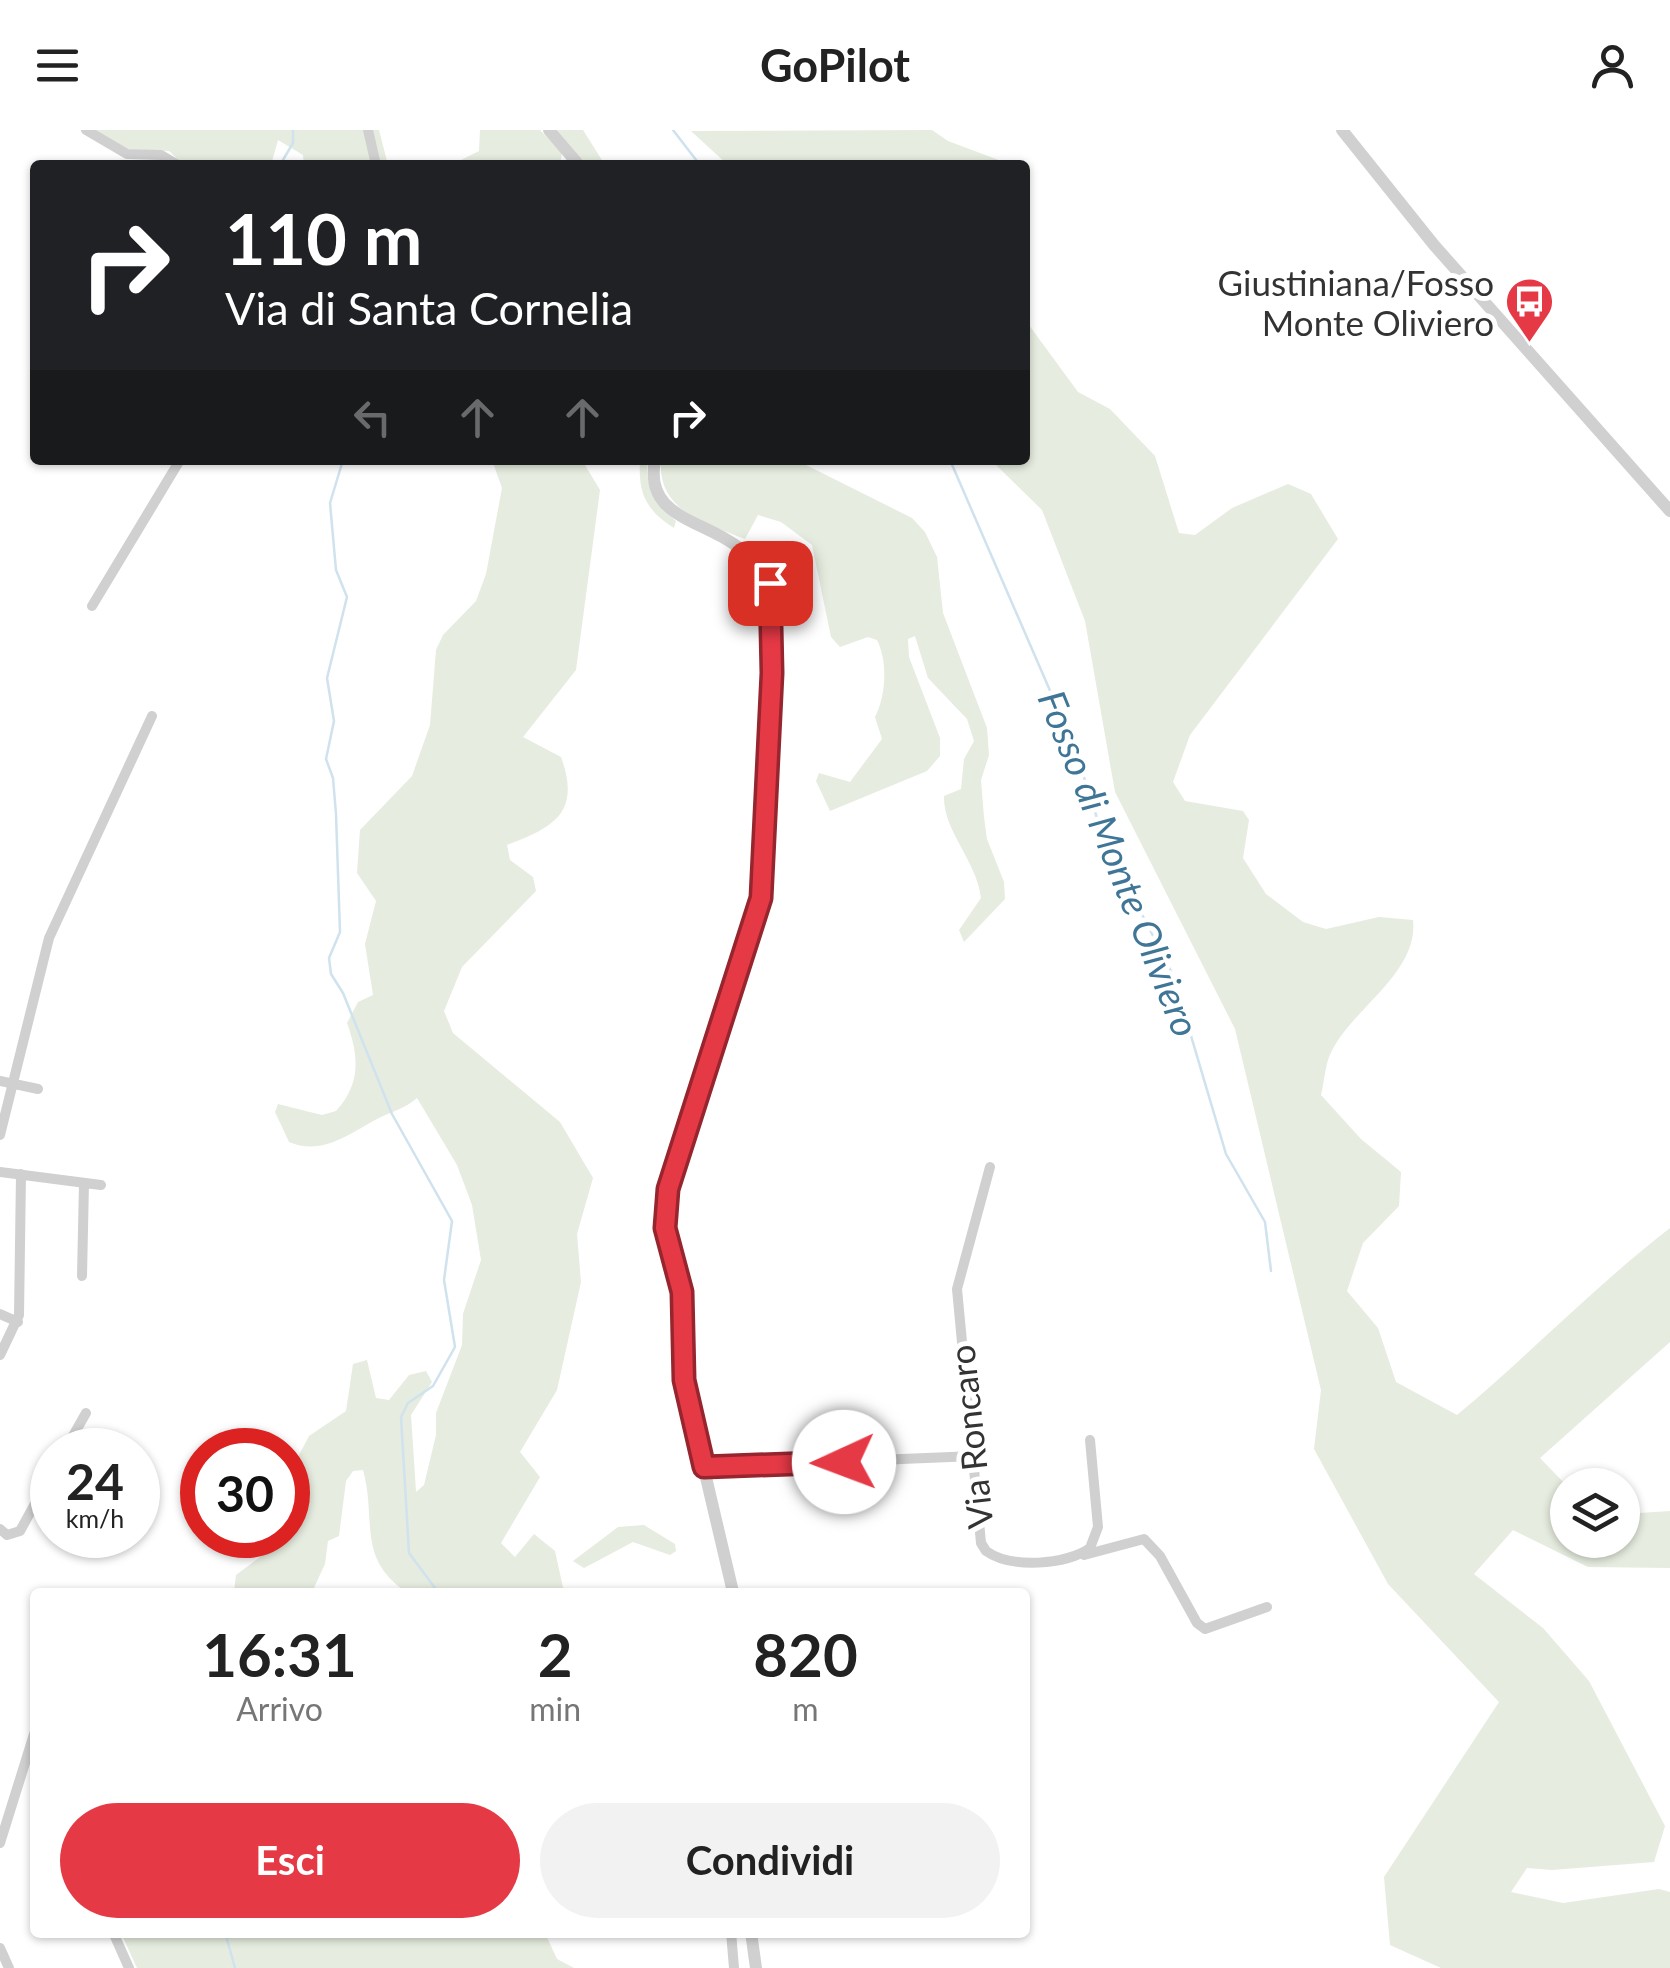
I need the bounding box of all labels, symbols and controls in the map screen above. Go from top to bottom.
icon: menu [30,38,85,93]
text: GoPilot [760,38,910,92]
icon: person [1585,38,1640,93]
text: 110 m [225,196,422,280]
icon: right [60,200,190,330]
place label: Giustiniana/Fosso Monte Oliviero [1218,261,1494,343]
bus stop icon: Giustiniana/Fosso Monte Oliviero [1503,276,1555,344]
text: Via di Santa Cornelia [225,281,633,335]
icon: left [345,390,400,445]
icon: ahead [450,390,505,445]
icon: ahead [555,390,610,445]
icon: right [660,390,715,445]
pin [728,541,813,626]
icon: arrive [743,556,798,611]
water label: Fosso di Monte Oliviero [1030,683,1210,1043]
street label: Via Roncaro [939,1343,1001,1531]
position arrow [792,1410,896,1514]
speed limit sign: 30 [180,1428,310,1558]
text: 24 [66,1451,124,1511]
map controls [1550,1468,1640,1558]
button: layers [1550,1468,1640,1558]
text: km/h [66,1503,124,1533]
text: 16:31 [202,1618,357,1690]
text: 2 [538,1618,573,1690]
text: 820 [753,1618,858,1690]
text: Arrivo [236,1689,323,1728]
text: min [529,1689,581,1728]
text: m [792,1689,819,1728]
button: Esci [60,1803,520,1918]
button: Condividi [540,1803,1000,1918]

